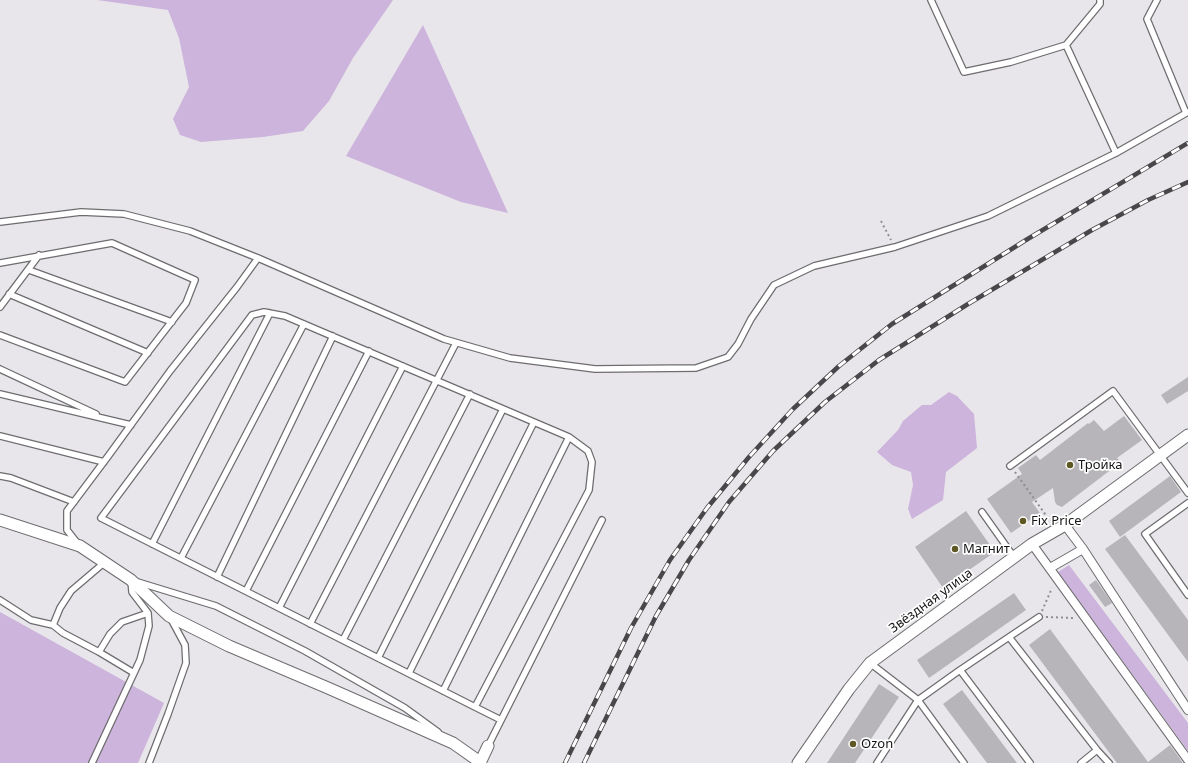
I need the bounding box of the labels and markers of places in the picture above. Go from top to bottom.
place label: Тройка [1078,457,1122,473]
marker: Тройка [1065,460,1075,470]
place label: Fix Price [1031,513,1082,529]
marker: Fix Price [1018,516,1028,526]
place label: Магнит [963,541,1010,557]
marker: Магнит [950,544,960,554]
place label: Ozon [861,736,893,752]
marker: Ozon [848,739,858,749]

